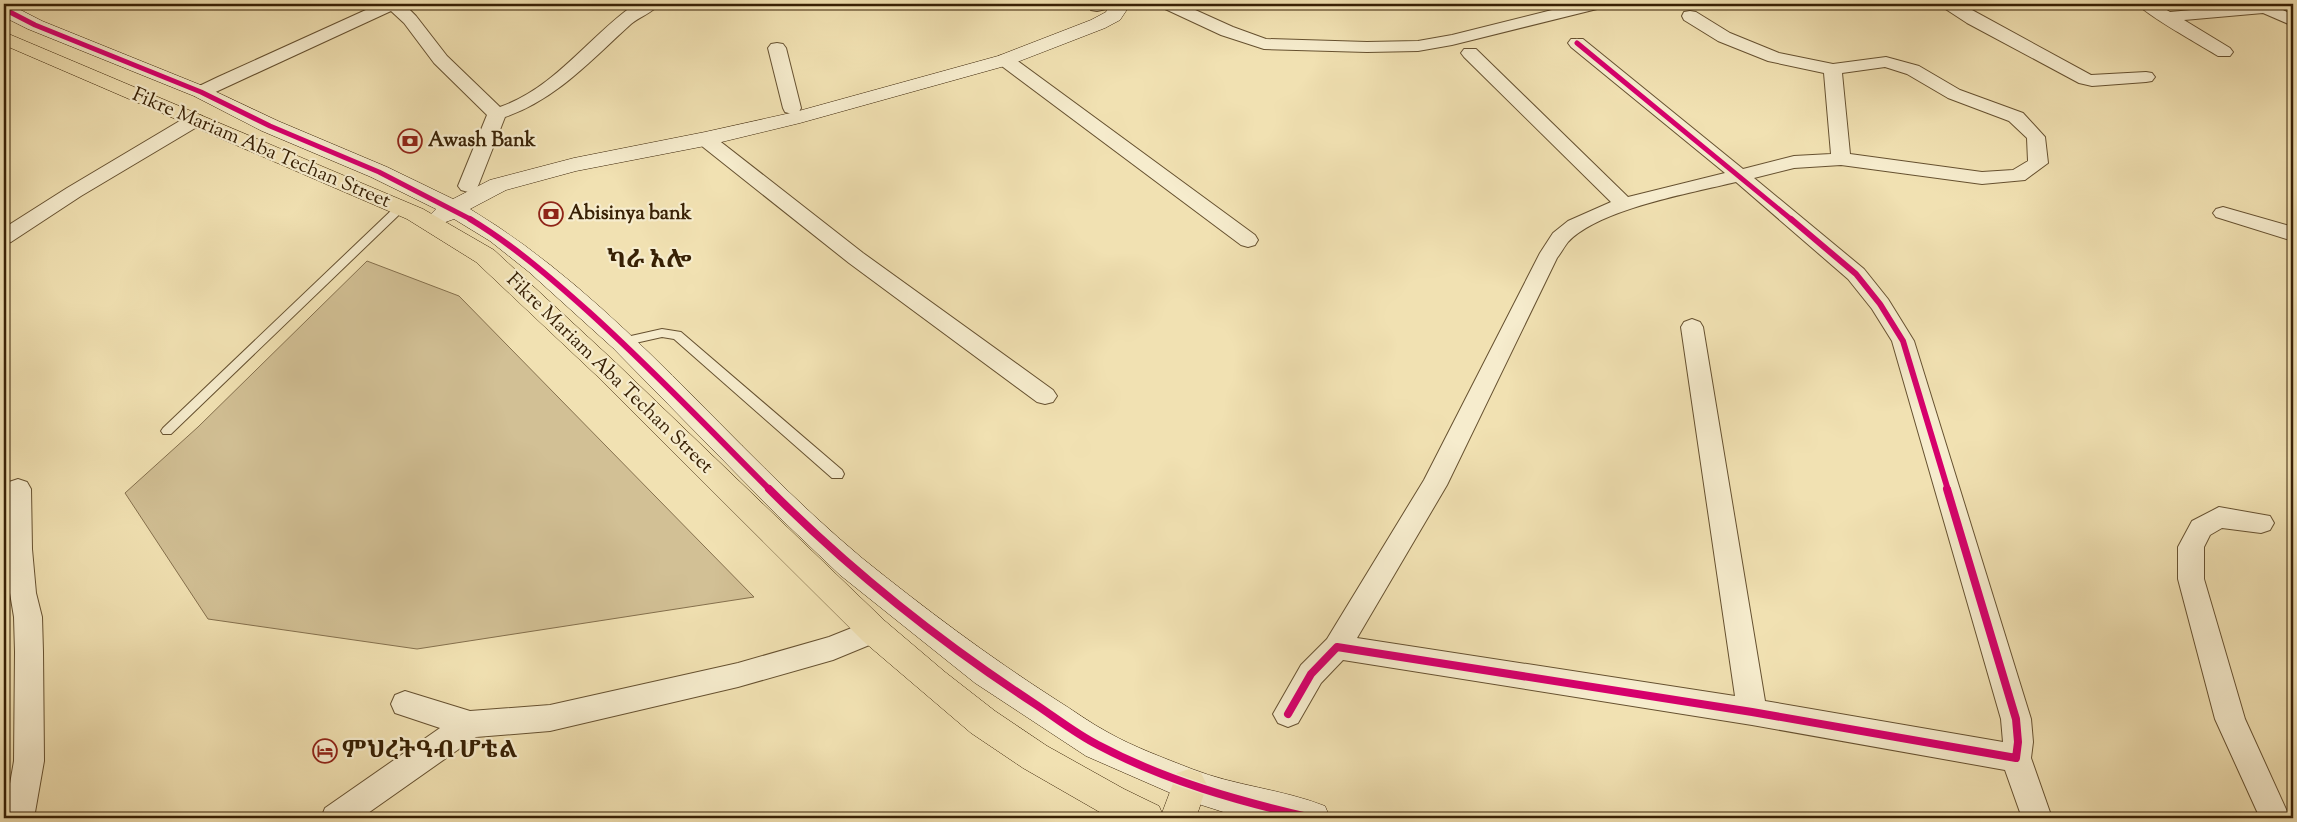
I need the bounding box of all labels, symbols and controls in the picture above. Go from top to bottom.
street label: Fikre Mariam Aba Techan Street [127,81,395,217]
place label: Awash Bank [428,127,536,156]
bank icon: Awash Bank [397,128,423,154]
place label: Abisinya bank [568,200,692,229]
bank icon: Abisinya bank [538,201,564,227]
district label: ካራ አሎ [606,243,692,279]
street label: Fikre Mariam Aba Techan Street [499,267,719,481]
place label: ምህረትዓብ ሆቴል [342,734,518,768]
hotel icon: ምህረትዓብ ሆቴል [312,738,338,764]

